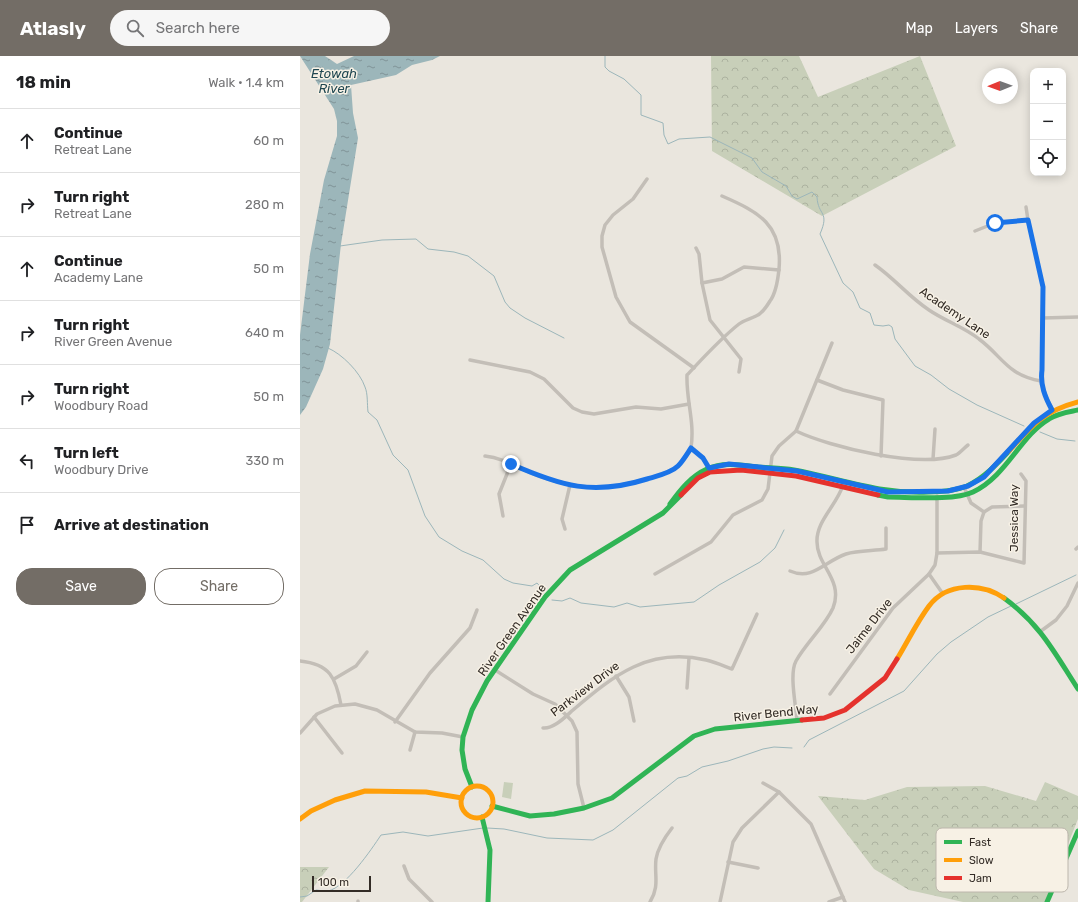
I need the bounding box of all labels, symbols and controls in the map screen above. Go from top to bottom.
search box [110,10,390,46]
text: Atlasly [20,17,86,40]
icon: search [124,17,146,39]
text: Search here [156,19,240,37]
text: Map [906,20,933,37]
text: Layers [955,20,998,37]
text: Share [1020,20,1058,37]
water label: Etowah River [311,66,357,96]
north arrow [982,68,1018,104]
map controls [1030,68,1066,176]
button: + [1030,68,1066,104]
text: 18 min [16,72,71,92]
text: Walk · 1.4 km [208,75,284,90]
button: − [1030,104,1066,140]
text: Continue [54,124,123,142]
icon: ahead [16,130,38,152]
text: 60 m [253,133,284,148]
button: locate [1030,140,1066,176]
text: Retreat Lane [54,142,132,157]
text: Turn right [54,188,129,206]
icon: right [16,194,38,216]
text: 280 m [245,197,284,212]
text: Retreat Lane [54,206,132,221]
route start [986,214,1004,232]
text: Continue [54,252,123,270]
icon: ahead [16,258,38,280]
text: 50 m [253,261,284,276]
text: Academy Lane [54,270,143,285]
street label: Academy Lane [917,284,993,342]
text: Turn right [54,316,129,334]
icon: right [16,322,38,344]
text: 640 m [245,325,284,340]
text: River Green Avenue [54,334,172,349]
text: Turn right [54,380,129,398]
icon: right [16,386,38,408]
text: 50 m [253,389,284,404]
text: Woodbury Road [54,398,148,413]
text: Turn left [54,444,119,462]
icon: left [16,450,38,472]
text: 330 m [245,453,284,468]
route end [502,455,520,473]
text: Woodbury Drive [54,462,149,477]
street label: Jessica Way [1007,484,1021,552]
icon: arrive [16,514,38,536]
text: Arrive at destination [54,516,209,534]
button: Save [16,568,146,605]
button: Share [154,568,284,605]
street label: River Green Avenue [475,581,549,679]
street label: Jaime Drive [843,595,895,656]
street label: Parkview Drive [548,658,622,719]
street label: River Bend Way [733,702,820,724]
legend [936,828,1068,892]
text: Fast [969,836,992,849]
text: Slow [969,854,994,867]
text: Jam [969,872,992,885]
scale bar [312,874,371,893]
text: 100 m [318,876,349,889]

